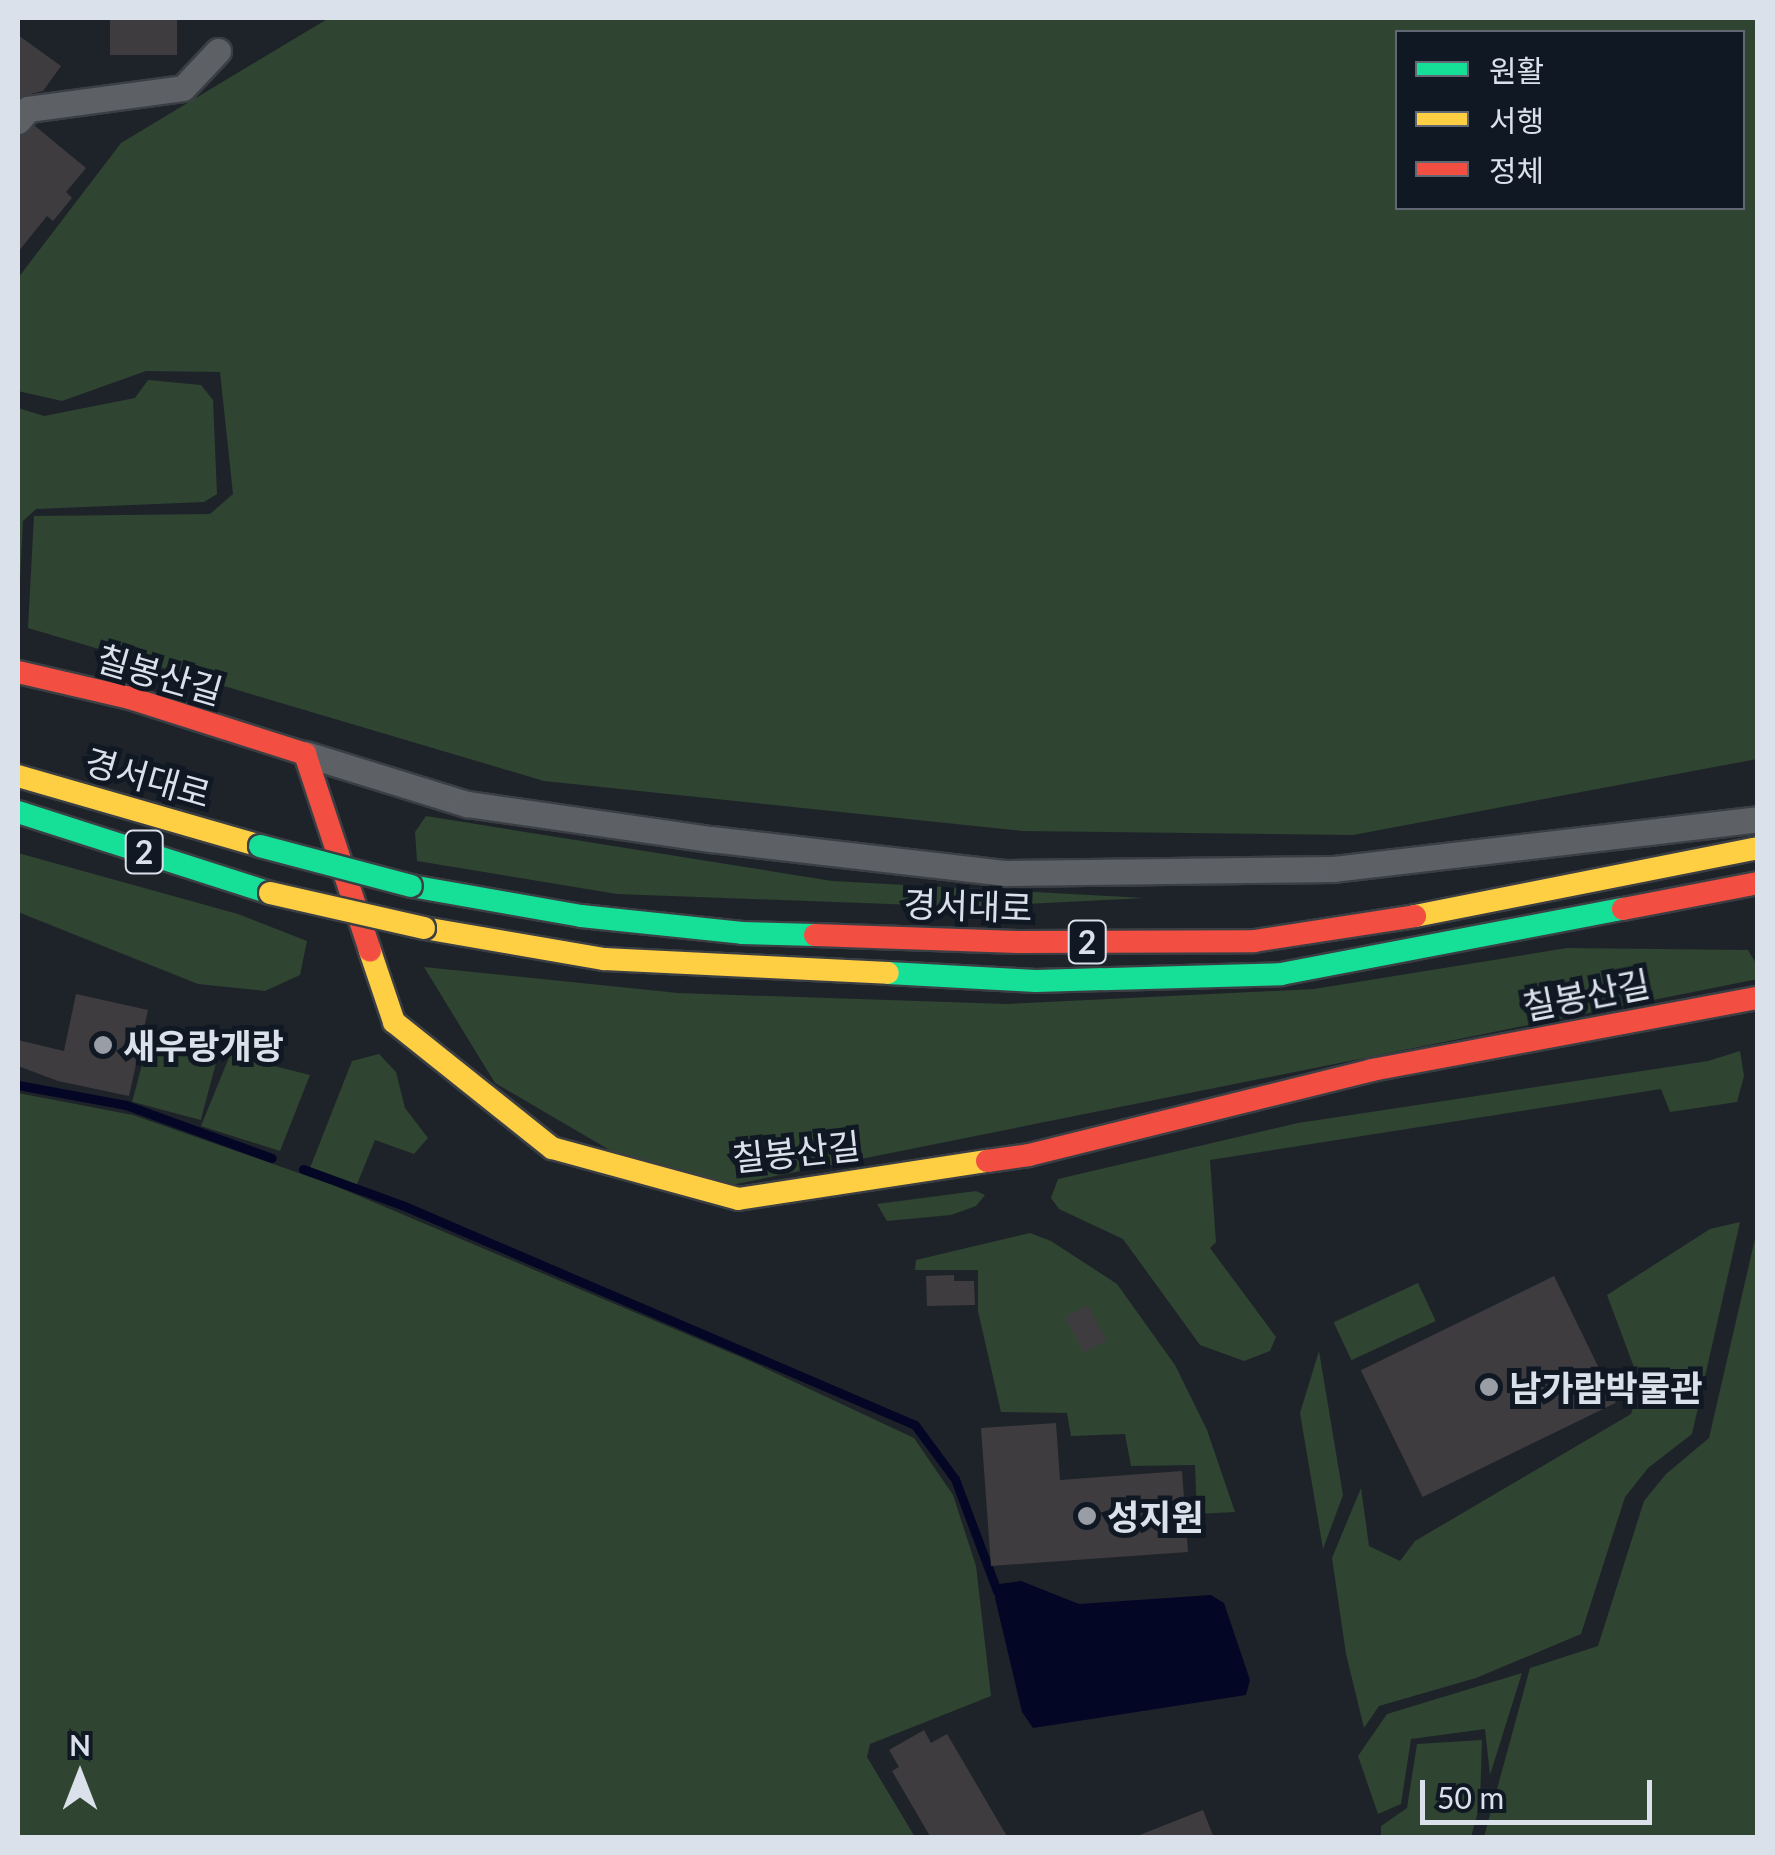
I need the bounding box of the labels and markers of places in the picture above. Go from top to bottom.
place label: 새우랑개랑 [123,1024,284,1066]
marker: 새우랑개랑 [92,1034,114,1056]
place label: 남가람박물관 [1509,1366,1702,1408]
marker: 남가람박물관 [1478,1376,1500,1398]
place label: 성지원 [1107,1495,1204,1537]
marker: 성지원 [1076,1505,1098,1527]

